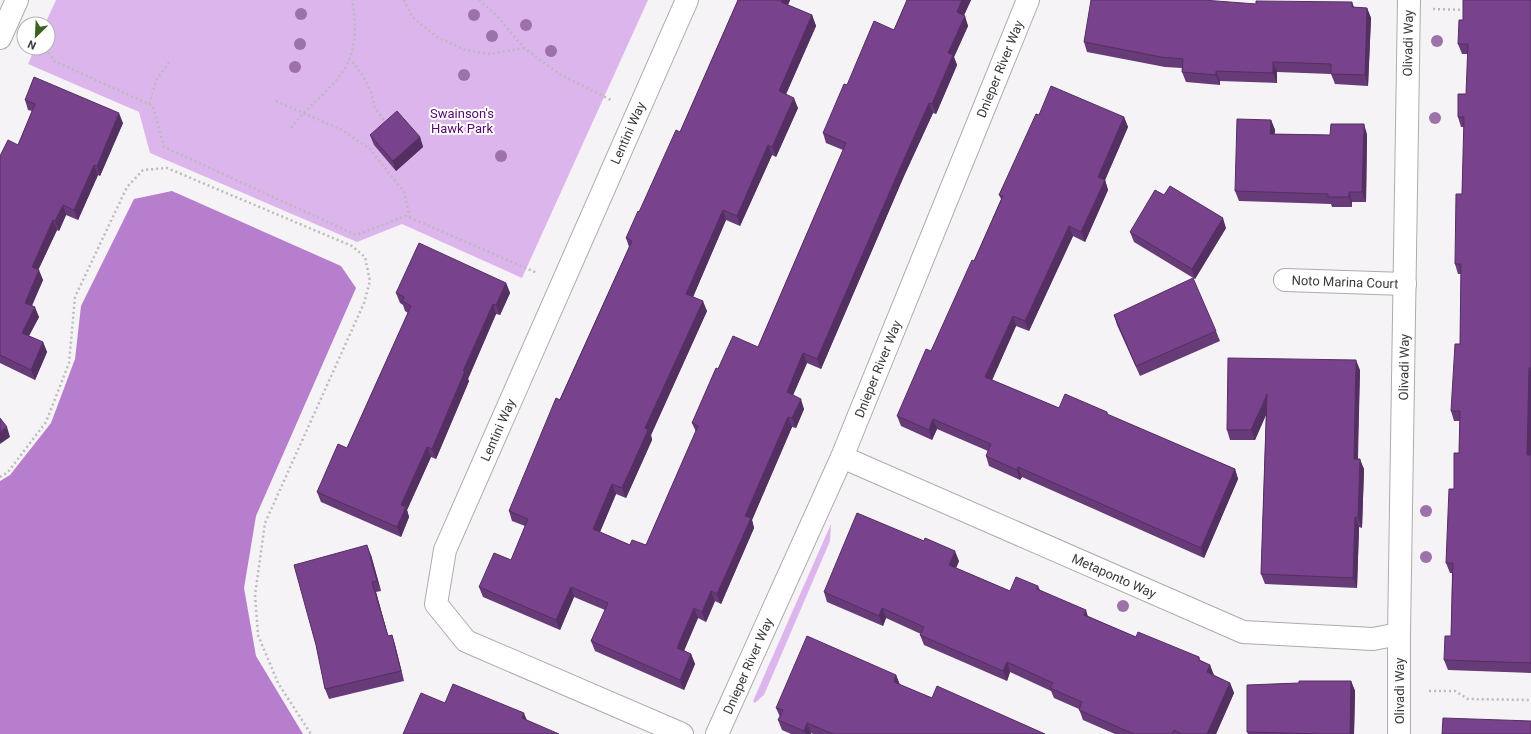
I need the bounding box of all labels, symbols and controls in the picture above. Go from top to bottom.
street label: Olivadi Way [1400,10,1416,76]
north arrow [16,16,56,56]
street label: Dnieper River Way [974,18,1026,120]
text: N [26,37,38,52]
street label: Lentini Way [608,100,648,166]
park label: Swainson's Hawk Park [430,106,494,136]
street label: Noto Marina Court [1291,273,1399,291]
street label: Dnieper River Way [852,318,904,420]
street label: Olivadi Way [1396,334,1412,400]
street label: Lentini Way [478,397,518,463]
street label: Metaponto Way [1070,551,1158,601]
street label: Dnieper River Way [720,615,776,717]
street label: Olivadi Way [1392,658,1407,724]

